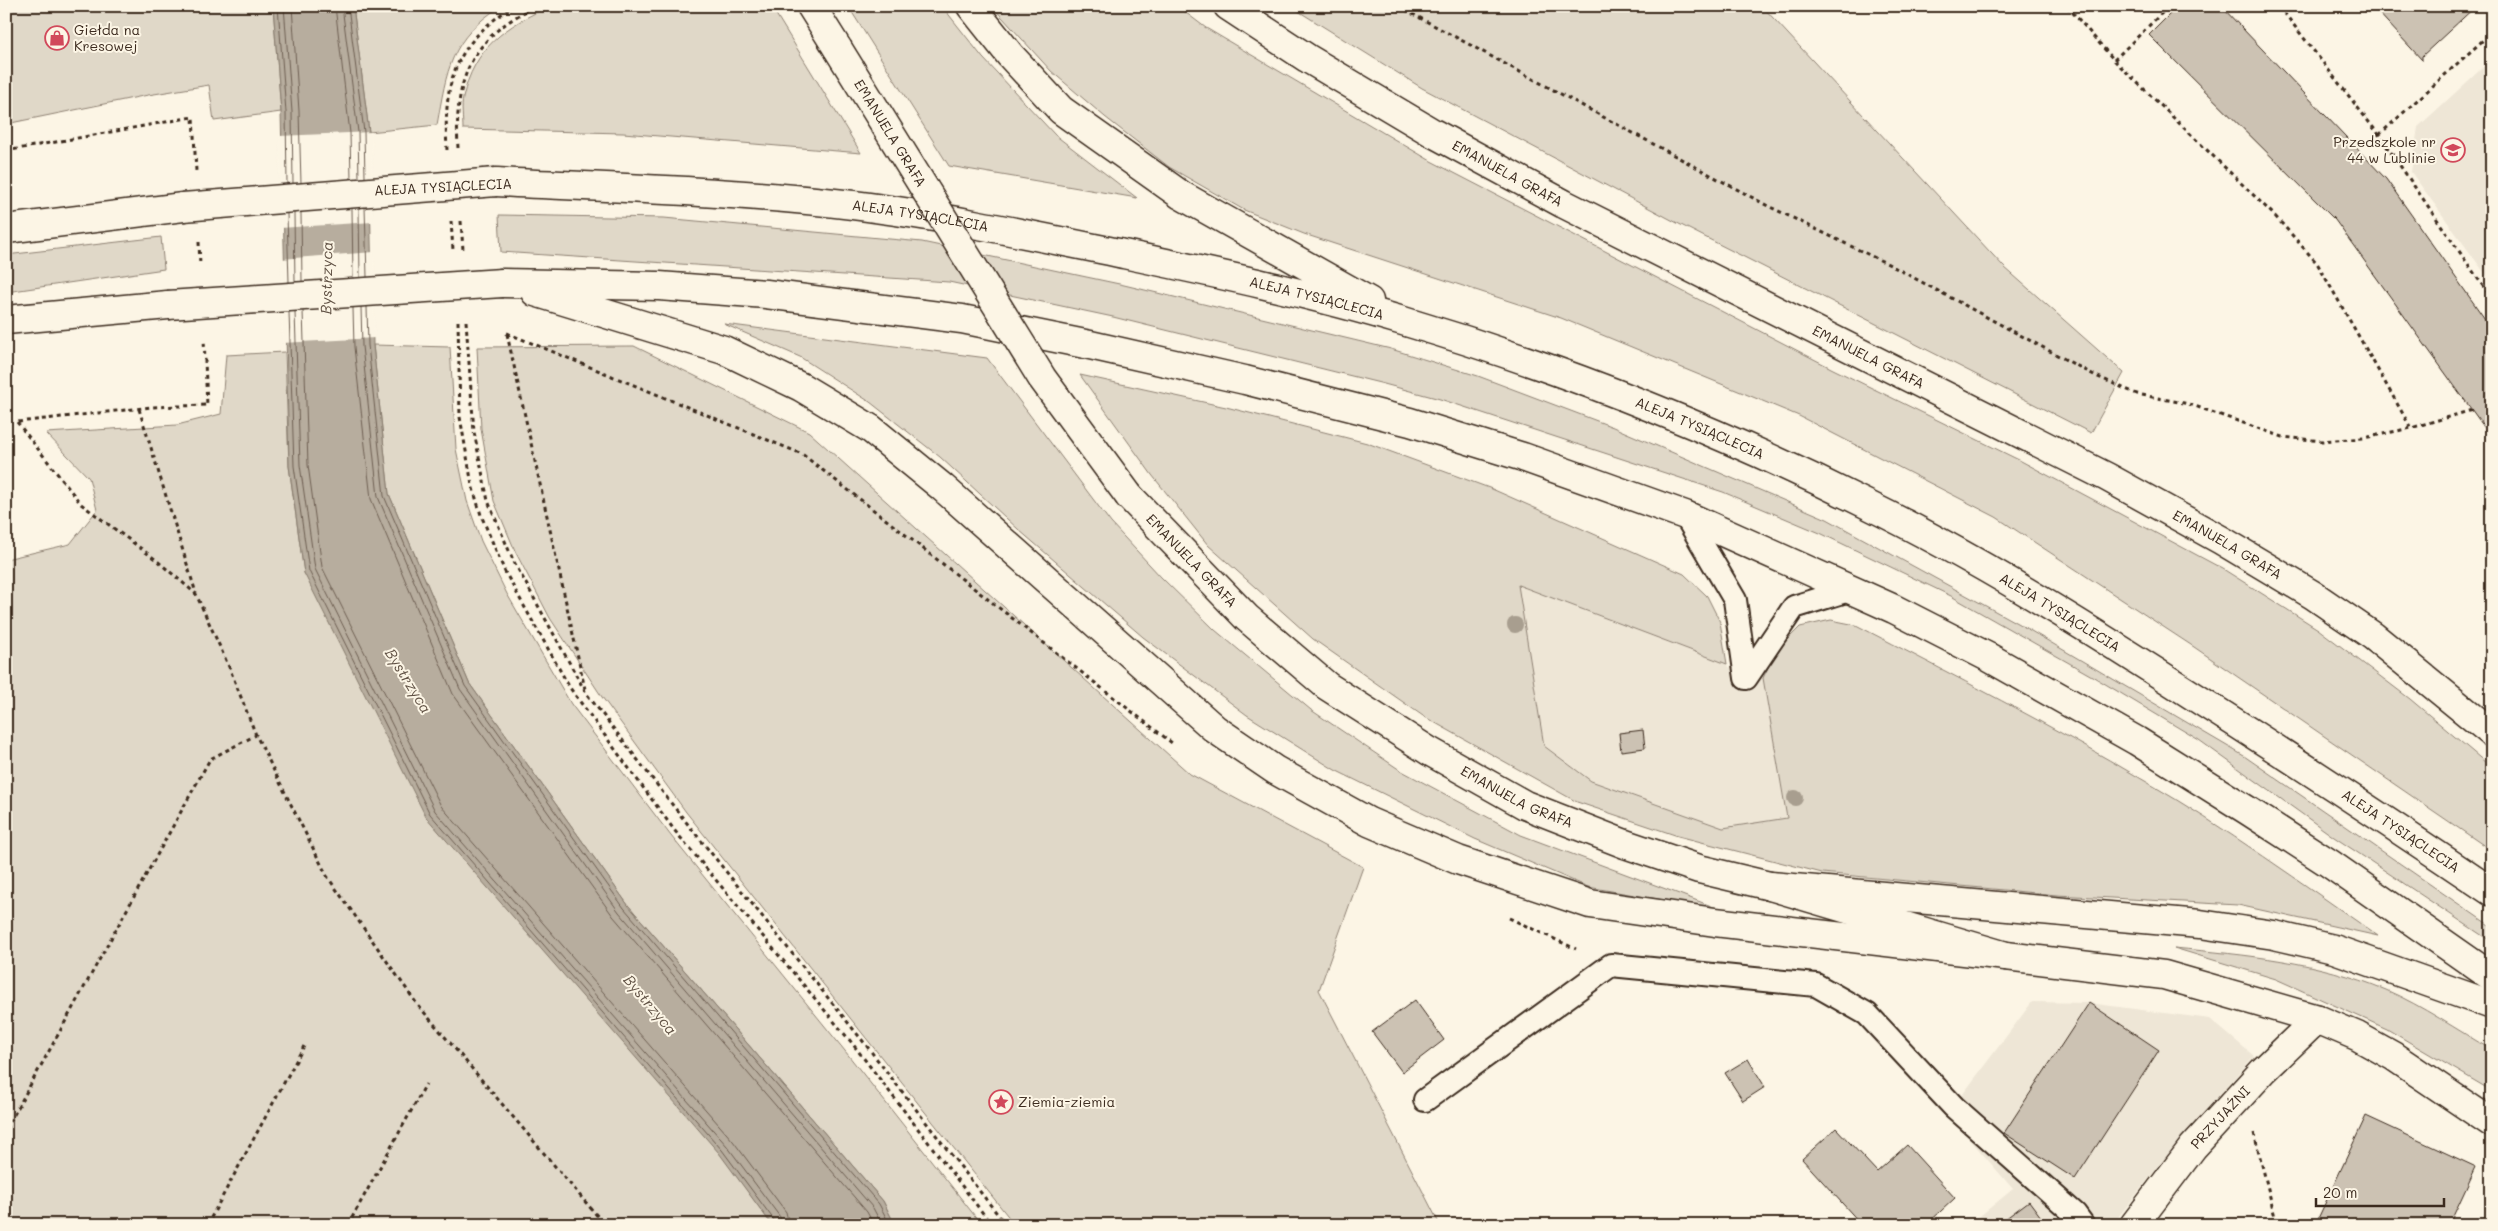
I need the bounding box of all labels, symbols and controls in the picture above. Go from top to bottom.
place label: Giełda na Kresowej [74,20,140,55]
shop icon: Giełda na Kresowej [44,25,70,51]
street label: EMANUELA GRAFA [850,76,931,190]
place label: Przedszkole nr 44 w Lublinie [2333,132,2436,167]
street label: EMANUELA GRAFA [1449,135,1566,211]
school or university icon: Przedszkole nr 44 w Lublinie [2440,137,2466,163]
street label: ALEJA TYSIĄCLECIA [374,173,512,200]
street label: ALEJA TYSIĄCLECIA [851,195,990,236]
water label: Bystrzyca [315,241,337,315]
street label: ALEJA TYSIĄCLECIA [1248,271,1386,324]
street label: EMANUELA GRAFA [1809,320,1928,393]
street label: ALEJA TYSIĄCLECIA [1633,392,1767,463]
street label: EMANUELA GRAFA [2170,505,2286,583]
street label: EMANUELA GRAFA [1142,509,1242,611]
street label: ALEJA TYSIĄCLECIA [1996,568,2124,656]
water label: Bystrzyca [381,644,437,717]
street label: EMANUELA GRAFA [1457,761,1576,832]
street label: ALEJA TYSIĄCLECIA [2338,784,2464,877]
water label: Bystrzyca [620,970,682,1039]
street label: PRZYJAŹNI [2186,1081,2254,1153]
place icon: Ziemia-ziemia [988,1089,1014,1115]
place label: Ziemia-ziemia [1018,1092,1115,1111]
scale bar [2316,1176,2443,1208]
text: 20 m [2323,1182,2357,1202]

